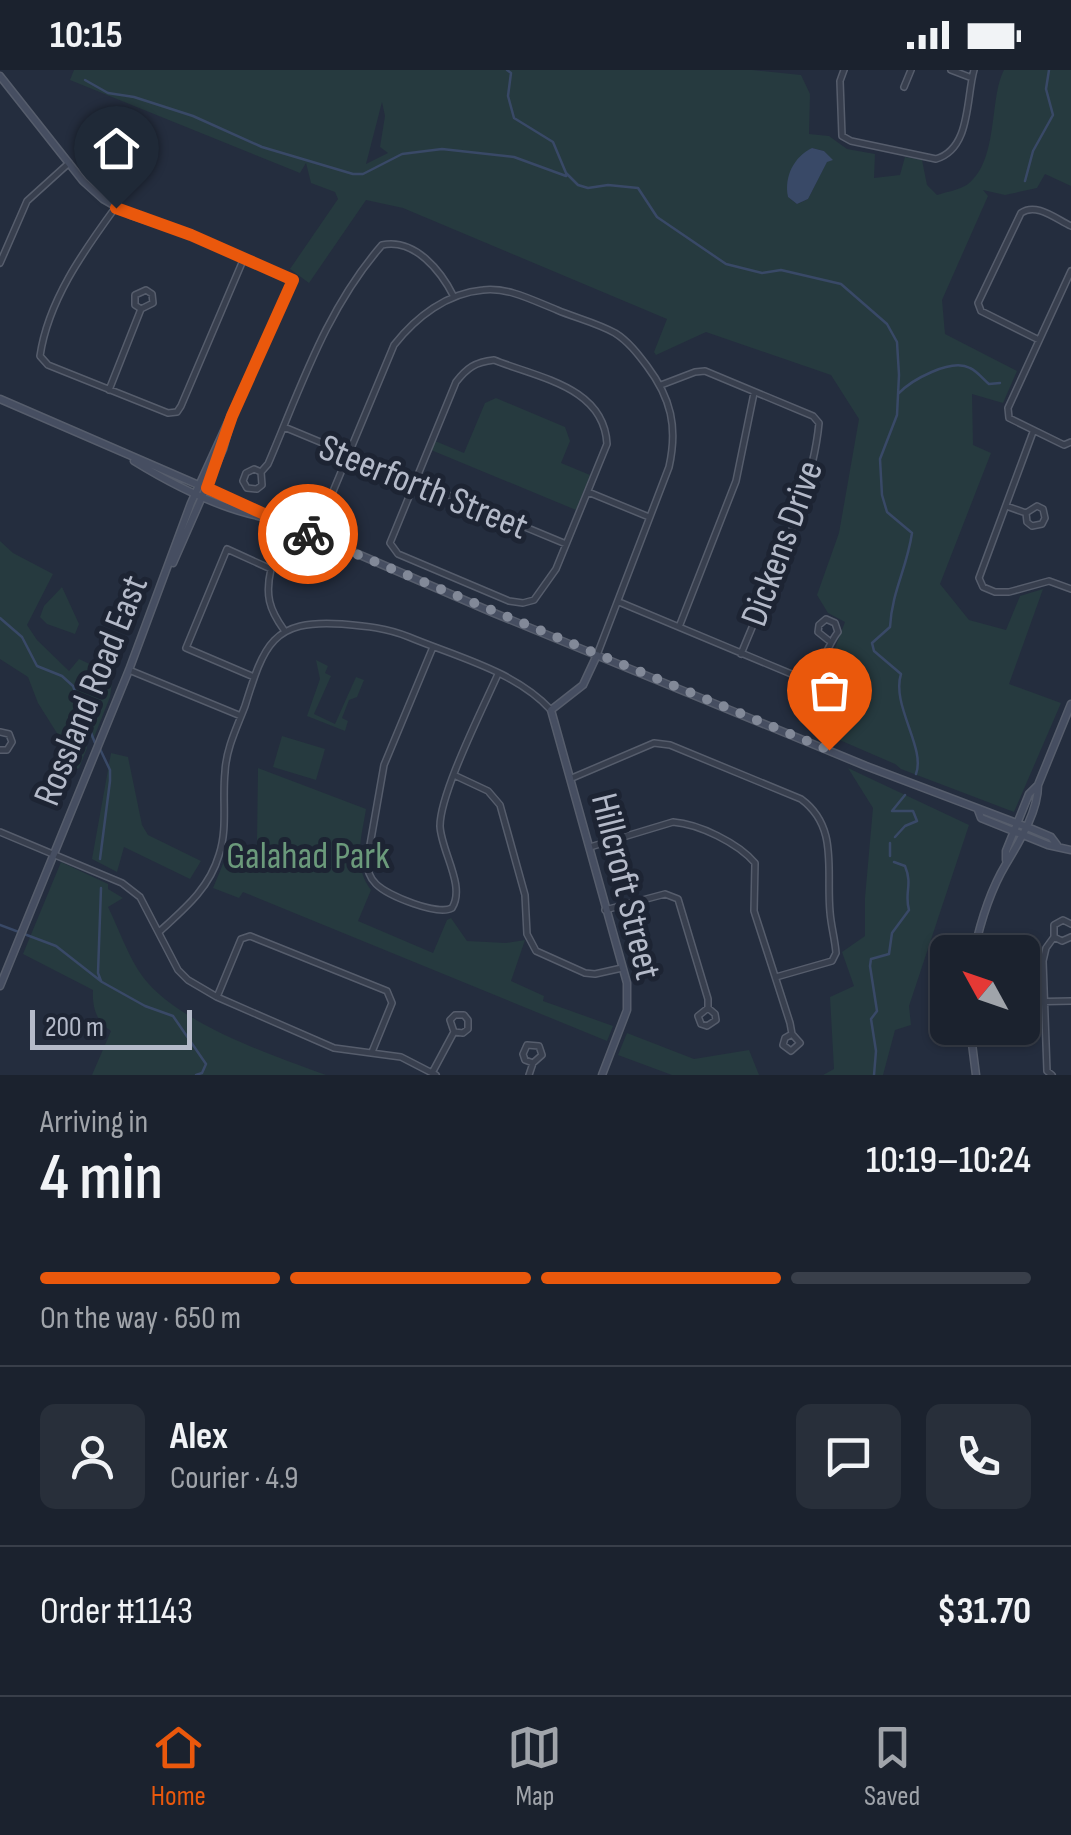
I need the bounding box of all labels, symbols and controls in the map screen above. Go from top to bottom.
text: 10:15 [50,13,123,58]
pin [74,106,159,209]
icon: home [89,121,144,176]
street label: Steerforth Street [313,425,534,550]
street label: Dickens Drive [732,455,833,632]
courier [258,484,358,584]
icon: bike [281,507,336,562]
street label: Rossland Road East [25,569,158,812]
pin [787,648,872,751]
icon: bag [802,663,857,718]
street label: Hillcroft Street [581,789,670,984]
park label: Galahad Park [226,834,390,879]
north arrow [930,935,1040,1045]
map controls [930,935,1040,1045]
scale bar [30,1005,192,1050]
text: 200 m [45,1011,104,1044]
text: Arriving in [40,1103,148,1142]
text: 10:19–10:24 [866,1138,1031,1183]
text: 4 min [40,1140,163,1218]
text: On the way · 650 m [40,1299,241,1338]
button: person [40,1404,145,1509]
button: chat [796,1404,901,1509]
button: phone [926,1404,1031,1509]
text: Alex [170,1414,228,1459]
text: Courier · 4.9 [170,1459,298,1498]
text: Order #1143 [40,1589,193,1634]
text: $31.70 [937,1589,1031,1634]
tab: Home [151,1720,206,1813]
tab: Map [507,1720,562,1813]
tab: Saved [864,1720,920,1813]

